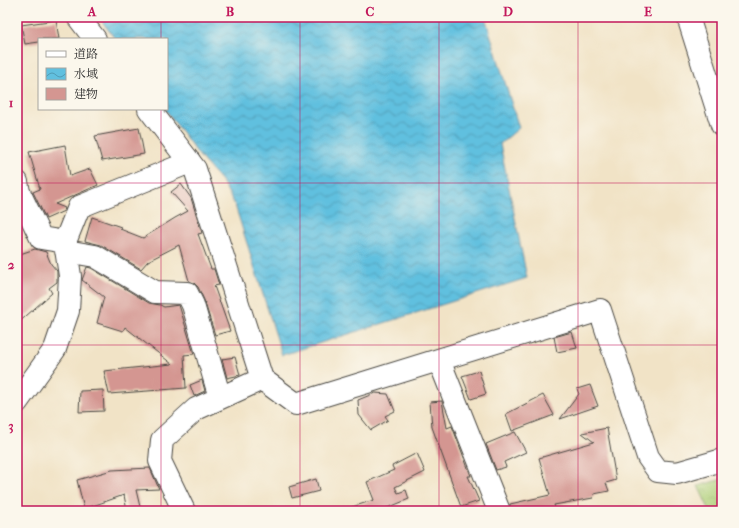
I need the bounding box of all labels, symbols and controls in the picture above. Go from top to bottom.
text: A [87,4,97,19]
text: B [226,4,235,19]
text: C [366,4,375,19]
text: D [503,4,513,19]
text: E [644,4,652,19]
legend [38,38,168,110]
text: 道路 [74,47,98,61]
text: 水域 [74,67,98,81]
text: 建物 [74,87,98,101]
text: 1 [9,95,14,110]
text: 2 [8,257,15,272]
text: 3 [8,418,14,434]

